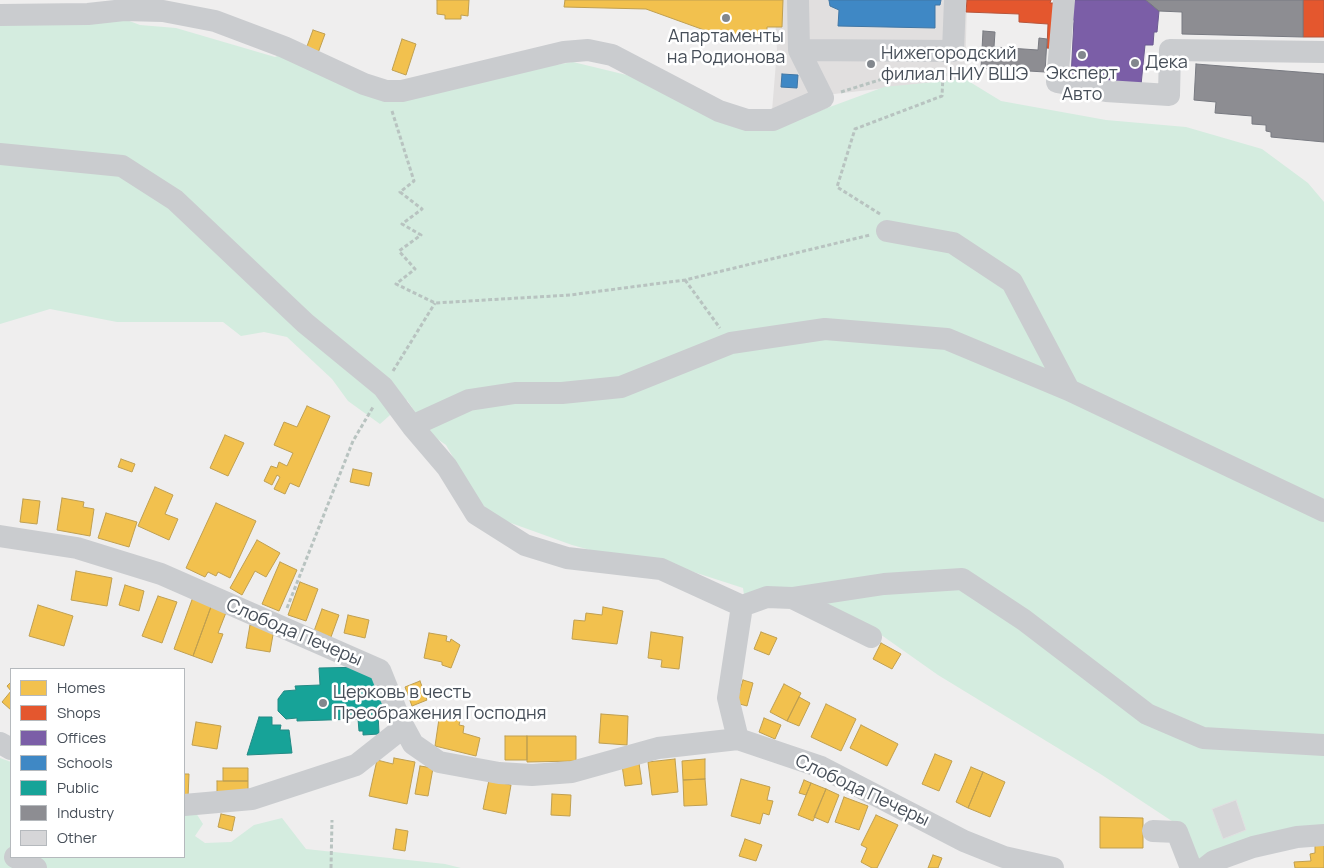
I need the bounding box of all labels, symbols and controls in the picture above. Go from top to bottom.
marker: Апартаменты на Родионова [720,12,732,24]
place label: Апартаменты на Родионова [667,26,785,68]
place label: Нижегородский филиал НИУ ВШЭ [881,43,1028,86]
marker: Эксперт Авто [1076,49,1088,61]
place label: Дека [1145,52,1188,74]
marker: Дека [1129,57,1141,69]
marker: Нижегородский филиал НИУ ВШЭ [865,58,877,70]
place label: Эксперт Авто [1046,63,1118,106]
street label: Слобода Печеры [223,595,365,671]
legend [10,668,185,858]
text: Homes [57,677,105,698]
place label: Церковь в честь Преображения Господня [333,682,547,724]
marker: Церковь в честь Преображения Господня [317,697,329,709]
text: Shops [57,702,101,723]
text: Offices [57,727,106,748]
street label: Слобода Печеры [792,750,932,832]
text: Schools [57,752,113,773]
text: Public [57,777,99,798]
text: Industry [57,802,114,823]
text: Other [57,827,97,848]

